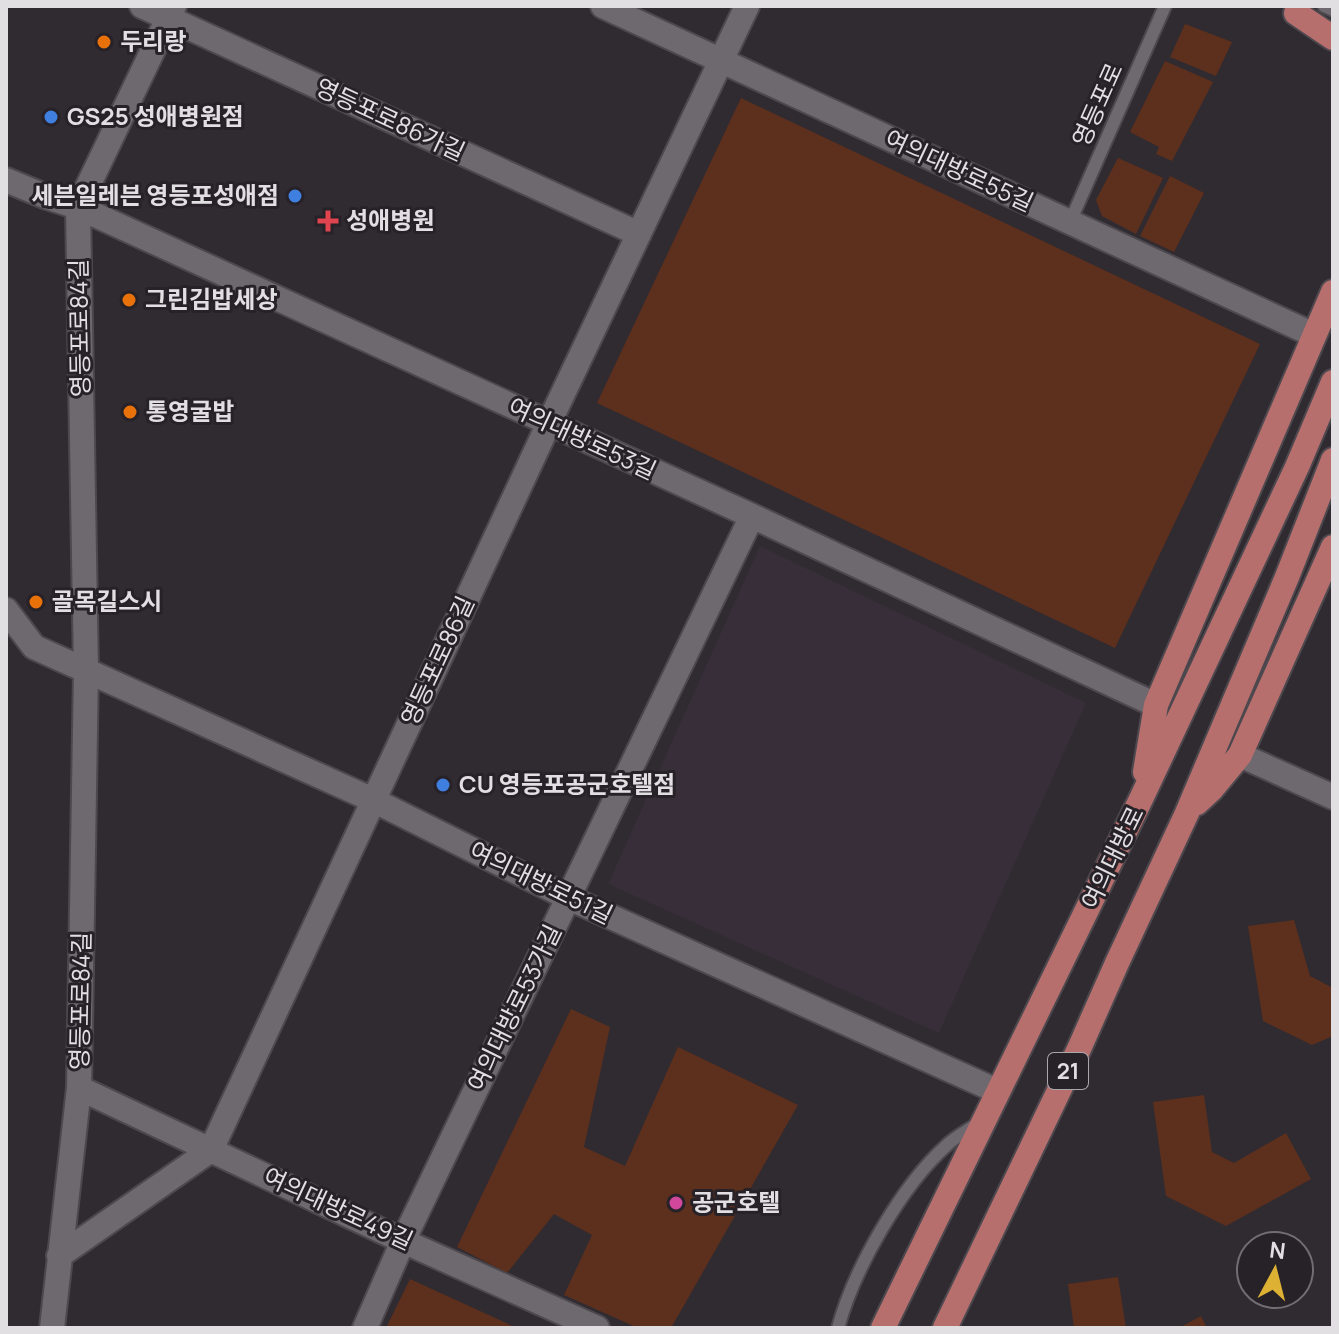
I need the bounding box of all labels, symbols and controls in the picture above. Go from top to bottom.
place label: 두리랑 [120,24,186,57]
marker: 두리랑 [95,33,113,51]
street label: 영등포로 [1064,57,1130,151]
street label: 영등포로86가길 [311,70,471,168]
place label: GS25 성애병원점 [67,99,244,132]
marker: GS25 성애병원점 [42,108,60,126]
street label: 여의대방로55길 [880,121,1039,218]
place label: 세븐일레븐 영등포성애점 [31,178,279,211]
marker: 세븐일레븐 영등포성애점 [286,187,304,205]
place label: 성애병원 [346,203,434,236]
marker: 성애병원 [317,210,339,232]
street label: 영등포로84길 [61,259,96,398]
place label: 그린김밥세상 [145,282,277,315]
marker: 그린김밥세상 [120,291,138,309]
street label: 여의대방로53길 [503,389,662,486]
place label: 통영굴밥 [146,394,234,427]
marker: 통영굴밥 [121,403,139,421]
place label: 골목길스시 [52,584,162,617]
street label: 영등포로86길 [392,590,481,730]
marker: 골목길스시 [27,593,45,611]
place label: CU 영등포공군호텔점 [459,767,675,800]
marker: CU 영등포공군호텔점 [434,776,452,794]
street label: 여의대방로 [1073,800,1151,914]
street label: 여의대방로51길 [464,833,619,931]
street label: 여의대방로53가길 [459,918,568,1096]
street label: 영등포로84길 [62,931,97,1070]
road number: 21 [1048,1053,1088,1089]
street label: 여의대방로49길 [259,1159,419,1257]
place label: 공군호텔 [692,1185,780,1218]
marker: 공군호텔 [667,1194,685,1212]
north arrow [1235,1230,1315,1310]
text: N [1268,1234,1287,1266]

